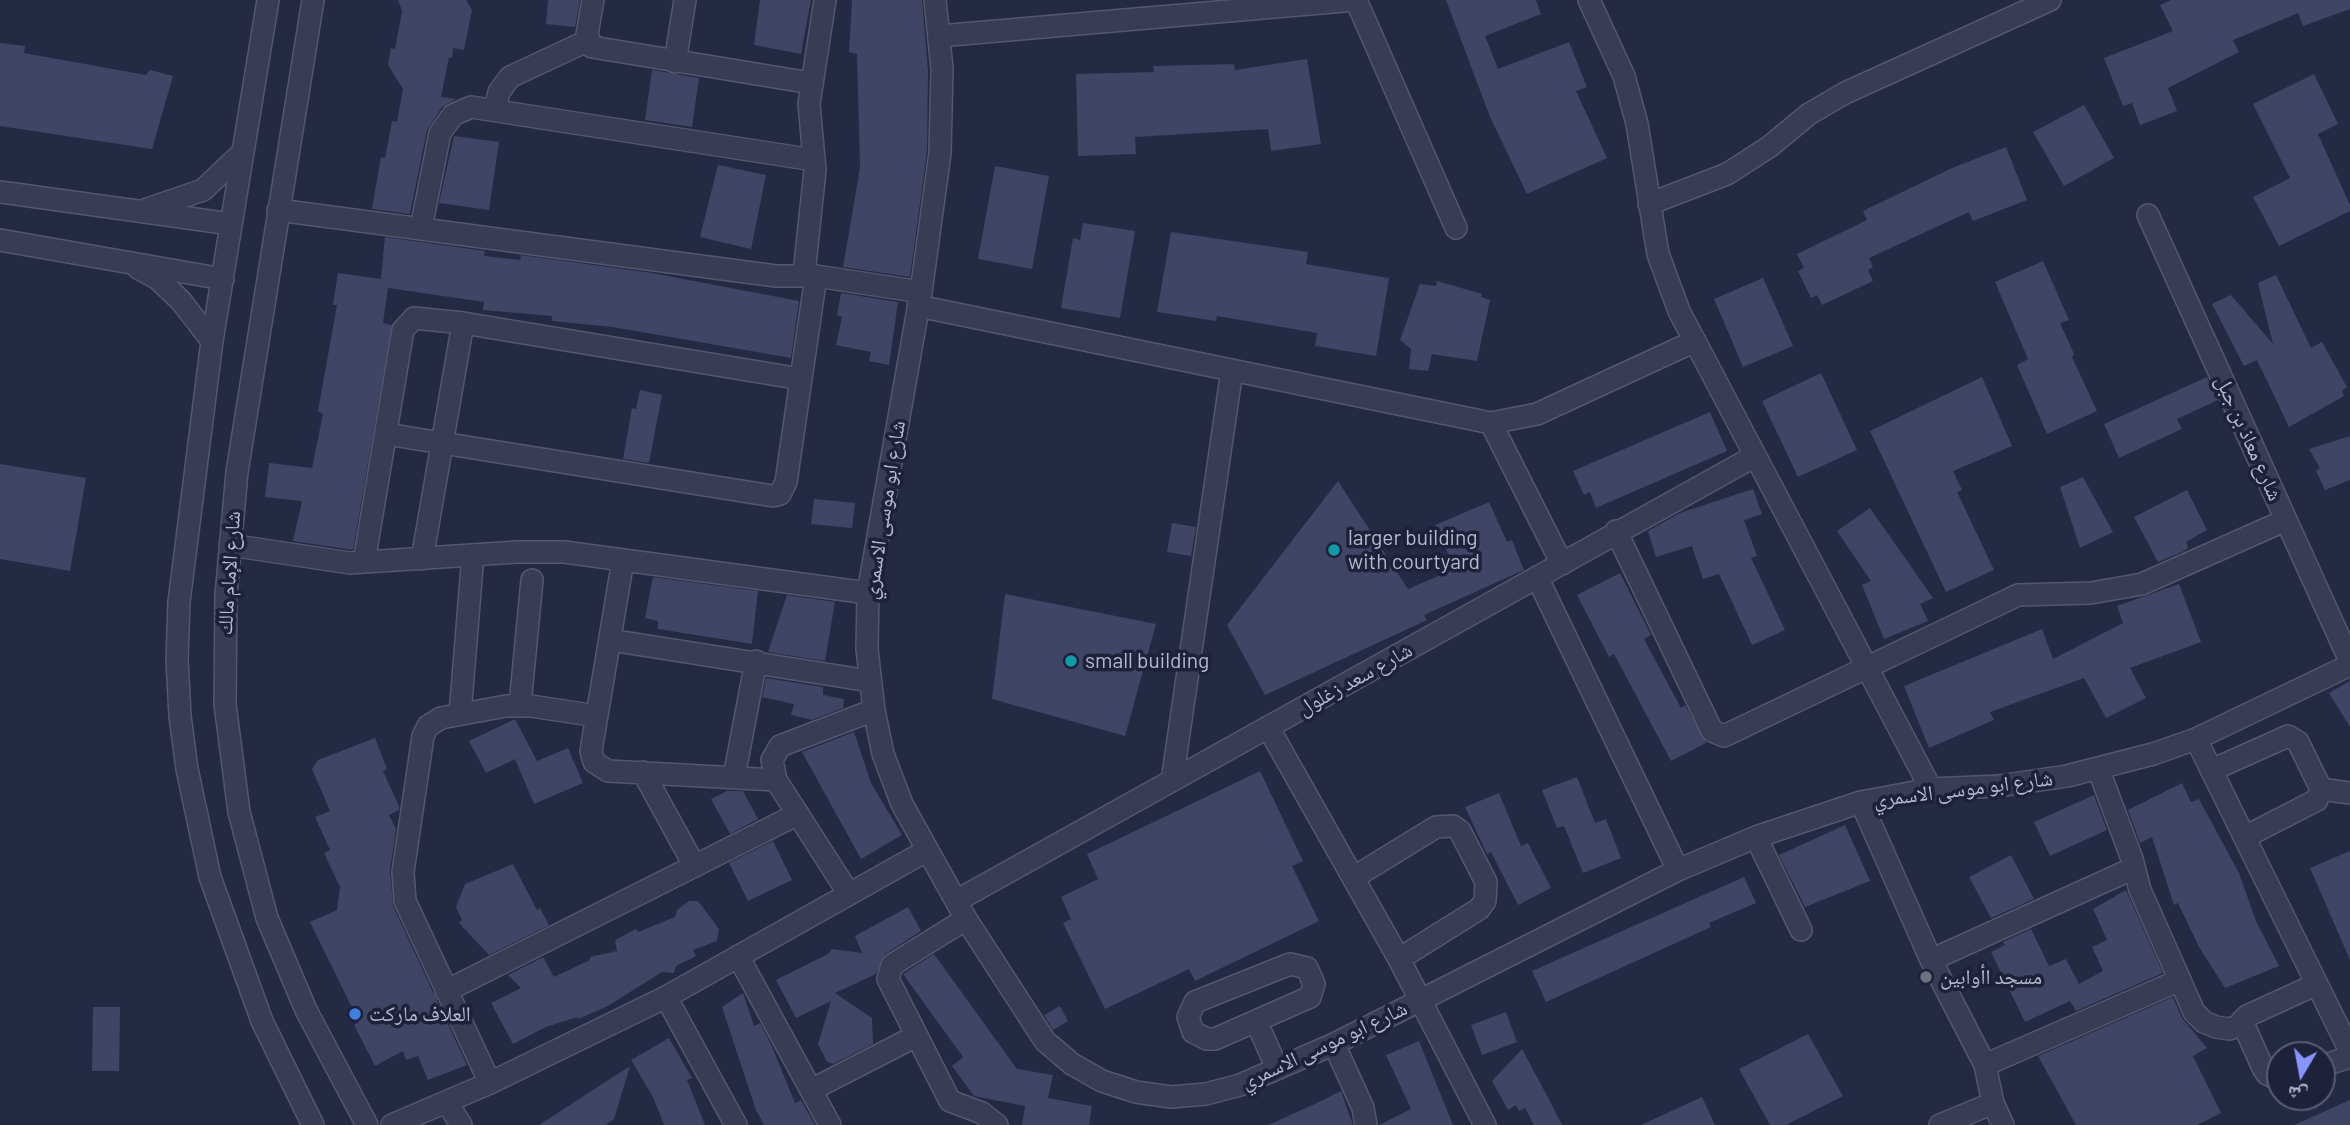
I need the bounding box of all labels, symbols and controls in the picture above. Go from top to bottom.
street label: شارع معاذ بن جبل [2210,371,2288,505]
street label: شارع ابو موسى الاسمري [857,419,911,601]
street label: شارع الإمام مالك [212,510,246,636]
place label: larger building with courtyard [1348,525,1480,575]
marker: larger building with courtyard [1326,542,1342,558]
street label: شارع سعد زغلول [1293,637,1417,721]
place label: small building [1085,648,1209,674]
marker: small building [1063,653,1079,669]
street label: شارع ابو موسى الاسمري [1872,765,2054,813]
place label: مسجد اأوابين [1940,964,2042,990]
marker: مسجد اأوابين [1918,969,1934,985]
street label: شارع ابو موسى الاسمري [1237,995,1411,1095]
place label: العلاف ماركت [369,1001,471,1027]
marker: العلاف ماركت [347,1006,363,1022]
north arrow [2266,1041,2336,1111]
text: ش [2286,1082,2310,1108]

